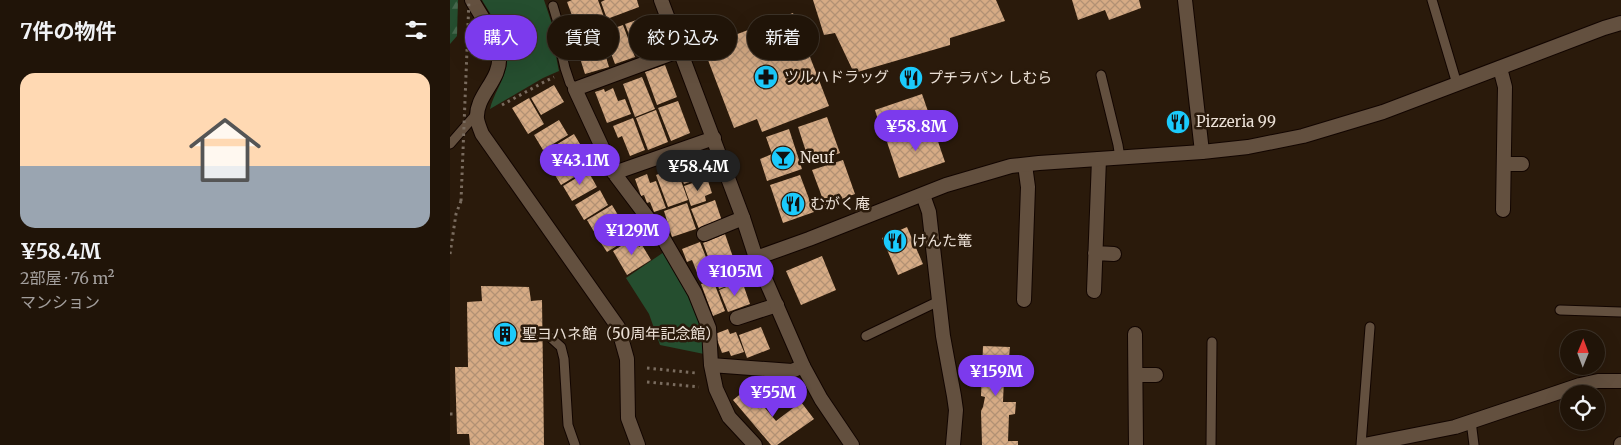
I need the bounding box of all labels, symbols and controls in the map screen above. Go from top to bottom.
chip: 購入 [465,15,537,60]
chip: 賃貸 [547,15,619,60]
chip: 絞り込み [629,15,737,60]
chip: 新着 [747,15,819,60]
icon: filters [402,16,430,44]
text: 7件の物件 [20,18,117,45]
pharmacy icon: ツルハドラッグ [753,64,779,90]
restaurant icon: プチラパン しむら [898,65,924,91]
place label: ツルハドラッグ [784,67,889,86]
place label: プチラパン しむら [928,68,1052,87]
icon: home [180,105,270,195]
restaurant icon: Pizzeria 99 [1165,109,1191,135]
pin: ¥58.8M [875,110,957,152]
place label: Pizzeria 99 [1196,112,1276,131]
text: ¥58.8M [885,116,947,136]
pin: ¥43.1M [539,144,621,186]
bar icon: Neuf [770,145,796,171]
place label: Neuf [800,148,836,167]
text: ¥43.1M [551,150,609,170]
pin: ¥58.4M [657,150,739,192]
text: ¥58.4M [667,156,729,176]
restaurant icon: むがく庵 [780,191,806,217]
place label: むがく庵 [810,194,870,213]
pin: ¥129M [597,214,667,256]
text: ¥129M [605,220,659,240]
restaurant icon: けんた篭 [882,228,908,254]
place label: けんた篭 [912,231,972,250]
text: ¥58.4M [20,238,101,265]
pin: ¥105M [700,254,770,297]
text: ¥105M [708,261,762,281]
text: 2部屋 · 76 m² [20,268,115,288]
text: マンション [20,292,100,312]
building icon: 聖ヨハネ館（50周年記念館） [492,321,518,347]
place label: 聖ヨハネ館（50周年記念館） [522,324,720,343]
north arrow [1560,330,1605,375]
map controls [1560,330,1605,430]
pin: ¥159M [961,354,1031,397]
text: ¥159M [969,361,1023,381]
pin: ¥55M [743,376,803,418]
text: ¥55M [750,382,796,402]
button: locate [1560,385,1605,430]

